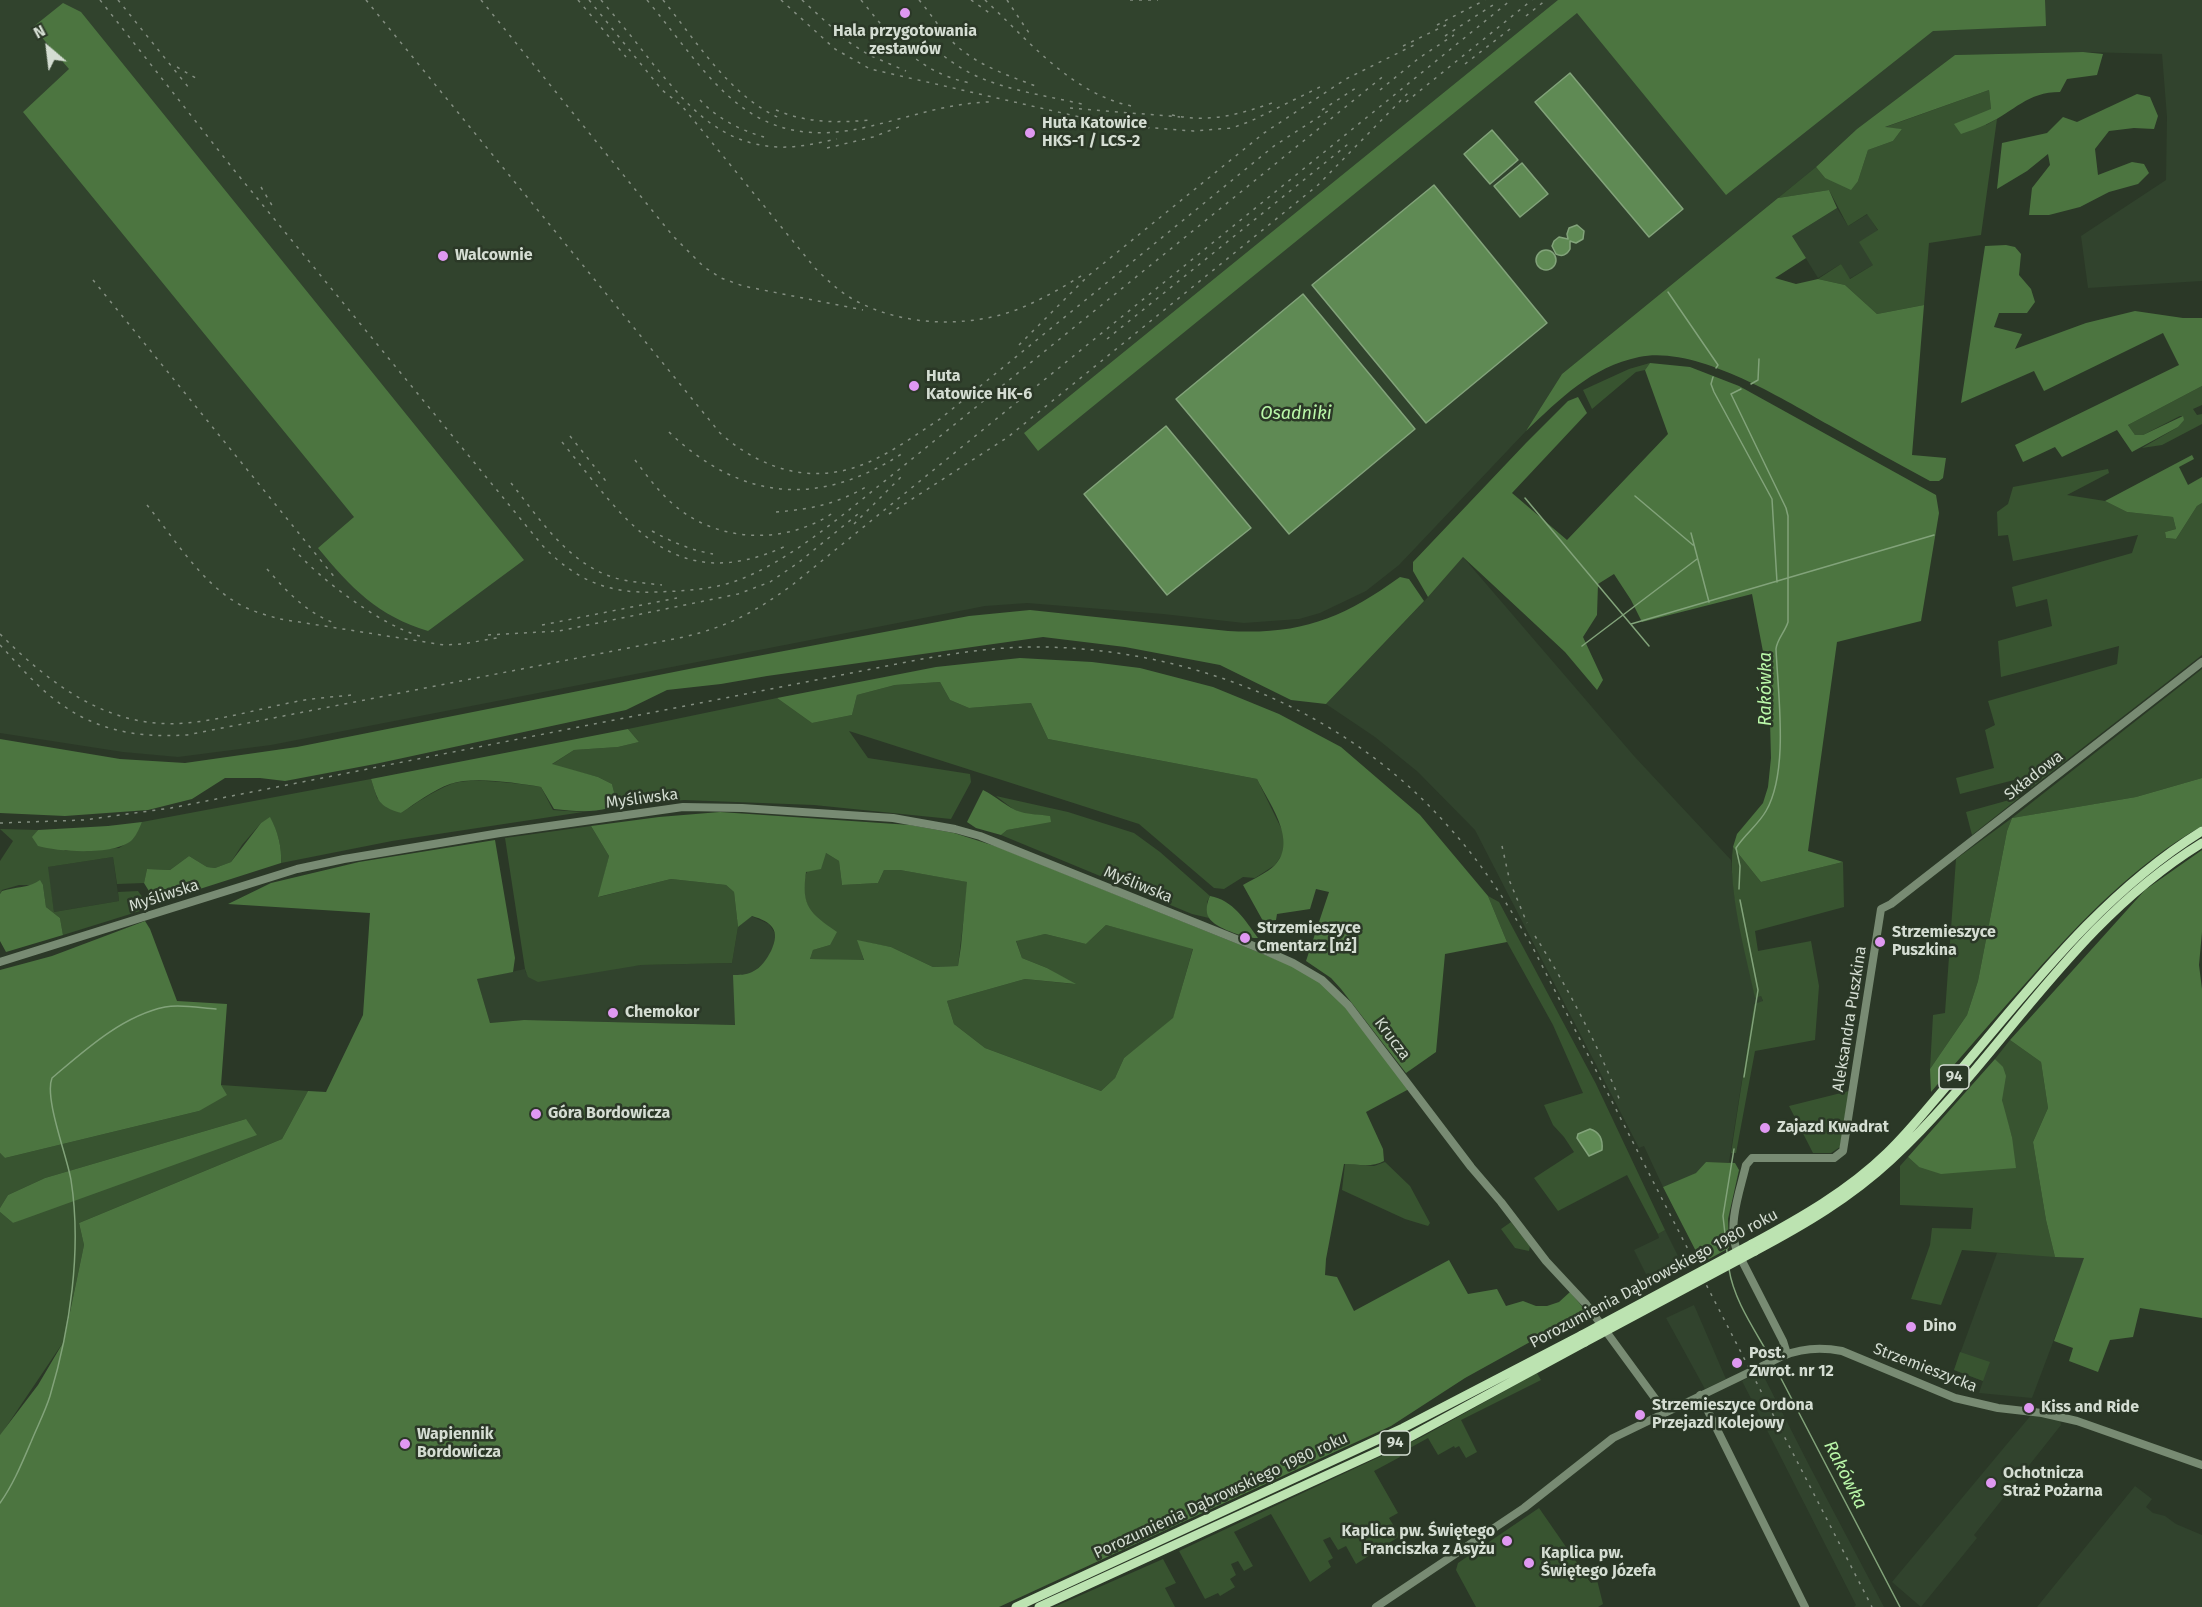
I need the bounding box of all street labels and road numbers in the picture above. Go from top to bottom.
street label: Składowa [2001,747,2067,805]
street label: Myśliwska [605,785,679,813]
street label: Myśliwska [1101,863,1175,907]
street label: Myśliwska [127,876,201,916]
street label: Aleksandra Puszkina [1829,945,1871,1093]
street label: Krucza [1370,1014,1414,1064]
road number: 94 [1939,1065,1969,1089]
street label: Porozumienia Dąbrowskiego 1980 roku [1527,1205,1781,1353]
street label: Strzemieszycka [1870,1339,1980,1397]
street label: Porozumienia Dąbrowskiego 1980 roku [1091,1429,1351,1563]
road number: 94 [1380,1431,1410,1455]

